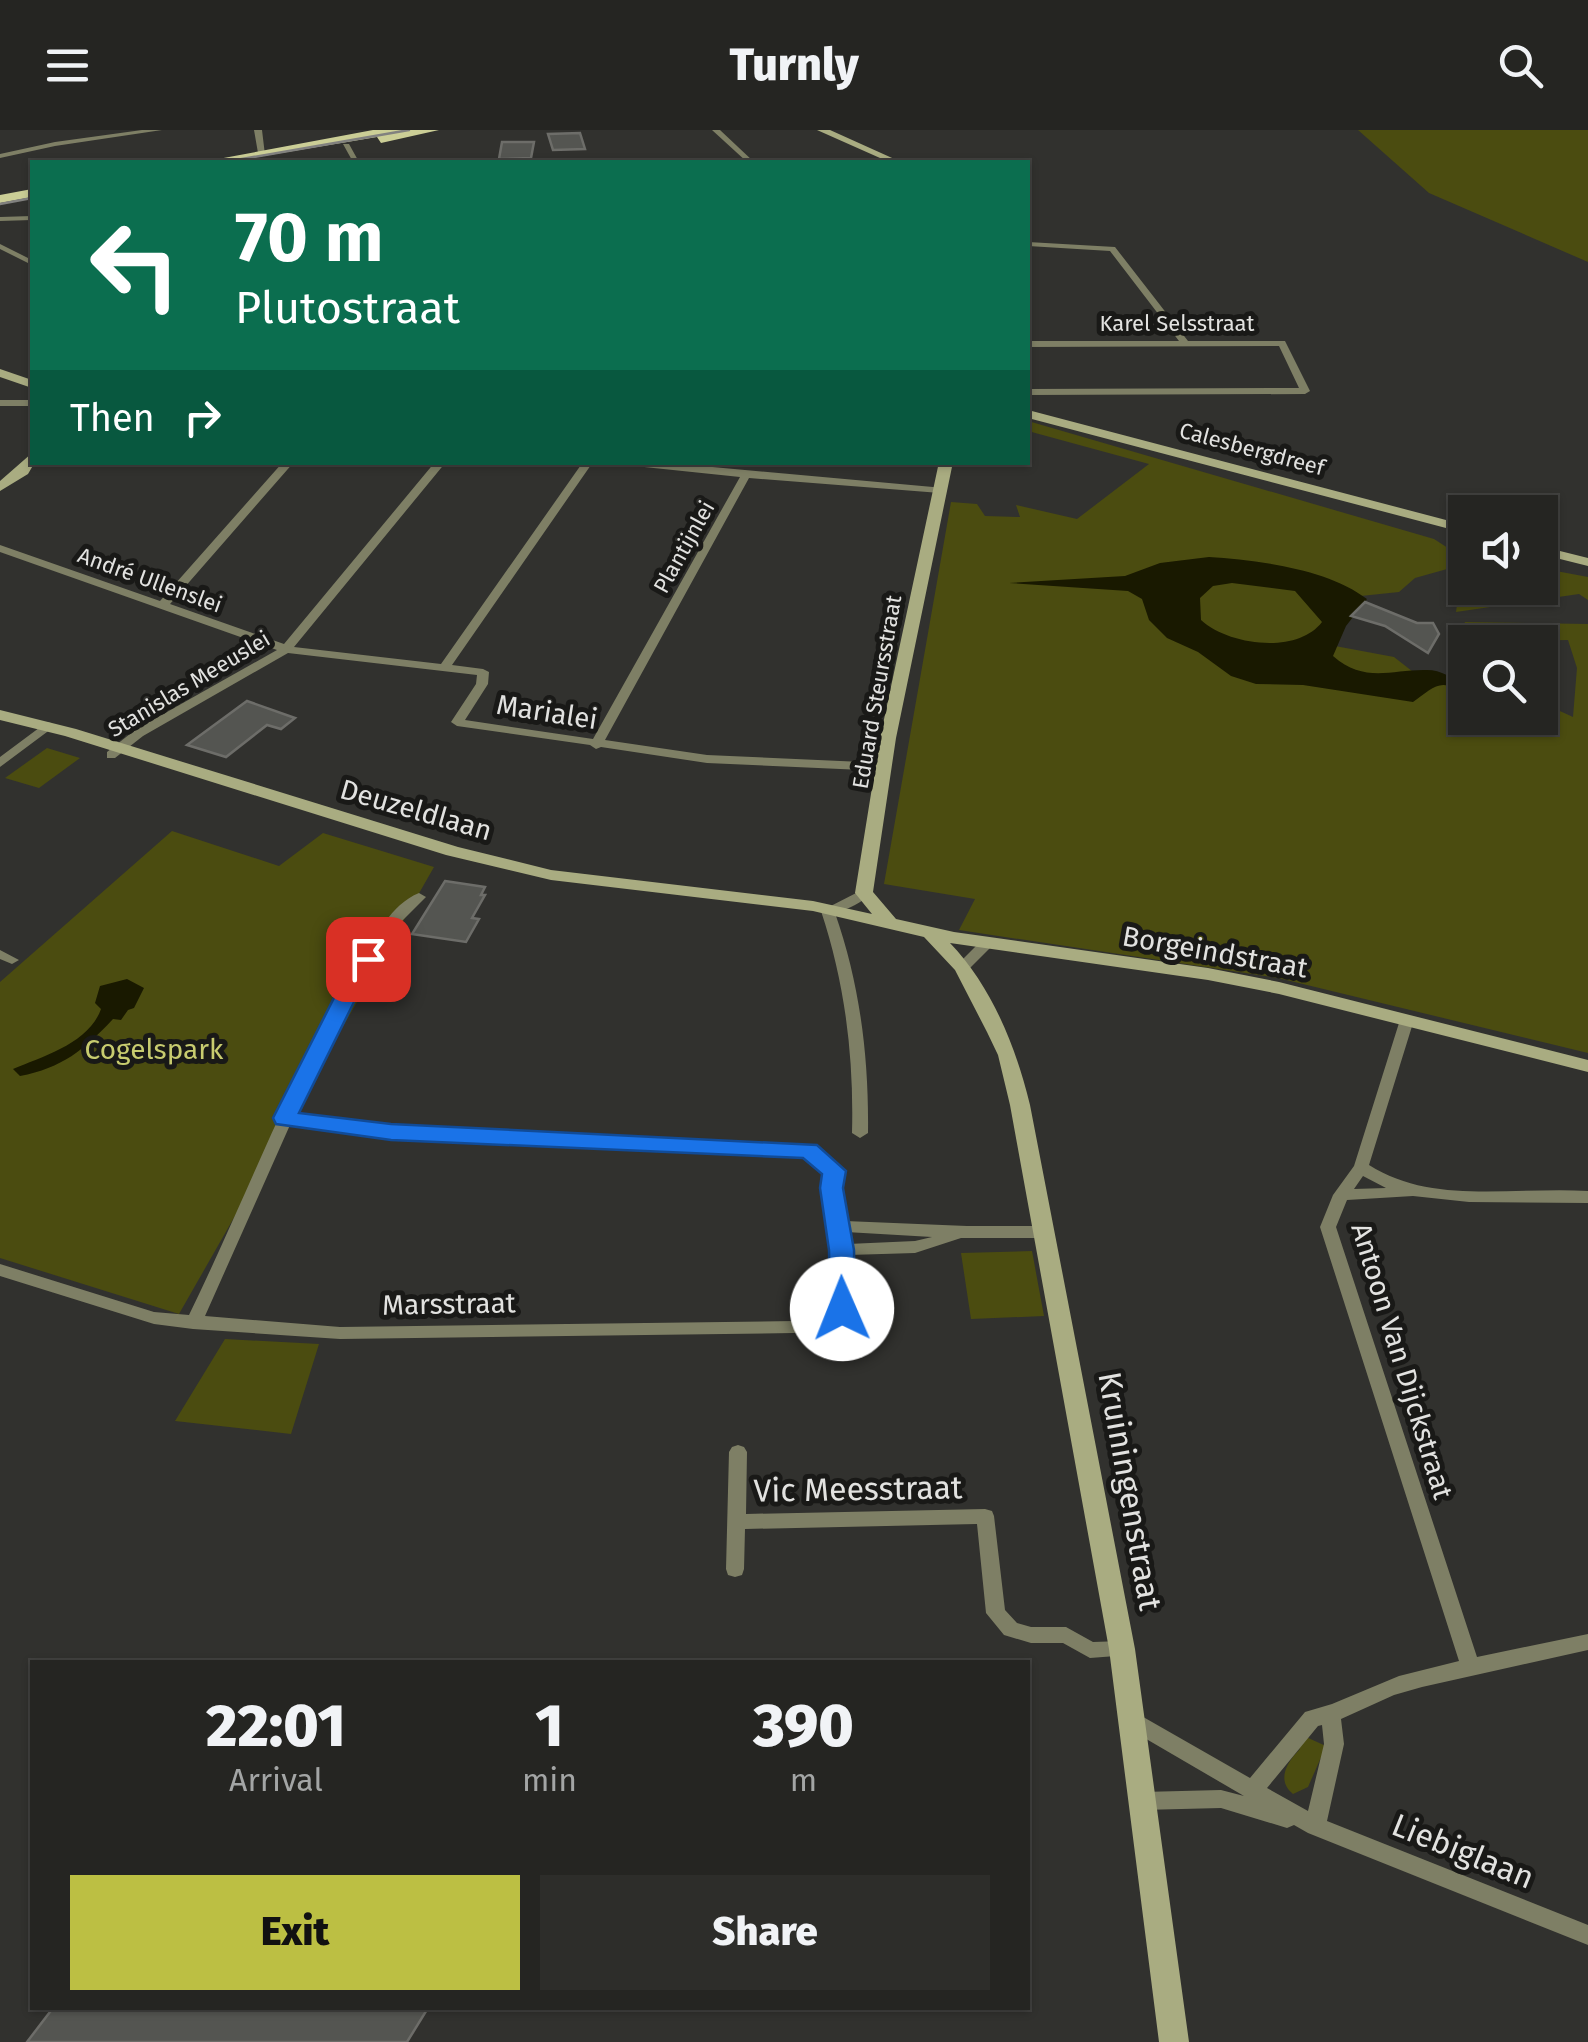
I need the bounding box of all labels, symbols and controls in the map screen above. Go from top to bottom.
icon: menu [40,38,95,93]
text: Turnly [729,38,859,92]
icon: search [1493,38,1548,93]
text: 70 m [235,196,384,280]
icon: left [70,200,200,330]
text: Plutostraat [235,281,460,335]
street label: Karel Selsstraat [1099,310,1255,337]
icon: right [175,390,230,445]
text: Then [70,395,155,441]
street label: Calesbergdreef [1176,417,1329,482]
map controls [1448,495,1558,735]
button: sound [1448,495,1558,605]
street label: Plantijnlei [648,496,720,598]
street label: André Ullenslei [74,541,226,619]
street label: Eduard Steursstraat [847,593,907,791]
street label: Stanislas Meeuslei [103,625,275,743]
button: search [1448,625,1558,735]
street label: Marialei [494,688,600,736]
street label: Deuzeldlaan [336,773,496,847]
pin [326,917,411,1002]
street label: Borgeindstraat [1120,919,1311,985]
icon: arrive [341,932,396,987]
park label: Cogelspark [85,1033,224,1066]
street label: Antoon Van Dijckstraat [1344,1219,1460,1504]
position arrow [790,1257,894,1361]
street label: Marsstraat [382,1286,517,1322]
street label: Kruiningenstraat [1090,1369,1170,1614]
street label: Vic Meesstraat [753,1468,963,1510]
text: 22:01 [206,1690,346,1762]
text: 1 [535,1690,564,1762]
text: 390 [753,1690,854,1762]
text: Arrival [229,1761,323,1799]
text: min [522,1761,577,1799]
text: m [790,1761,817,1799]
street label: Liebiglaan [1386,1805,1540,1897]
button: Exit [70,1875,520,1990]
button: Share [540,1875,990,1990]

